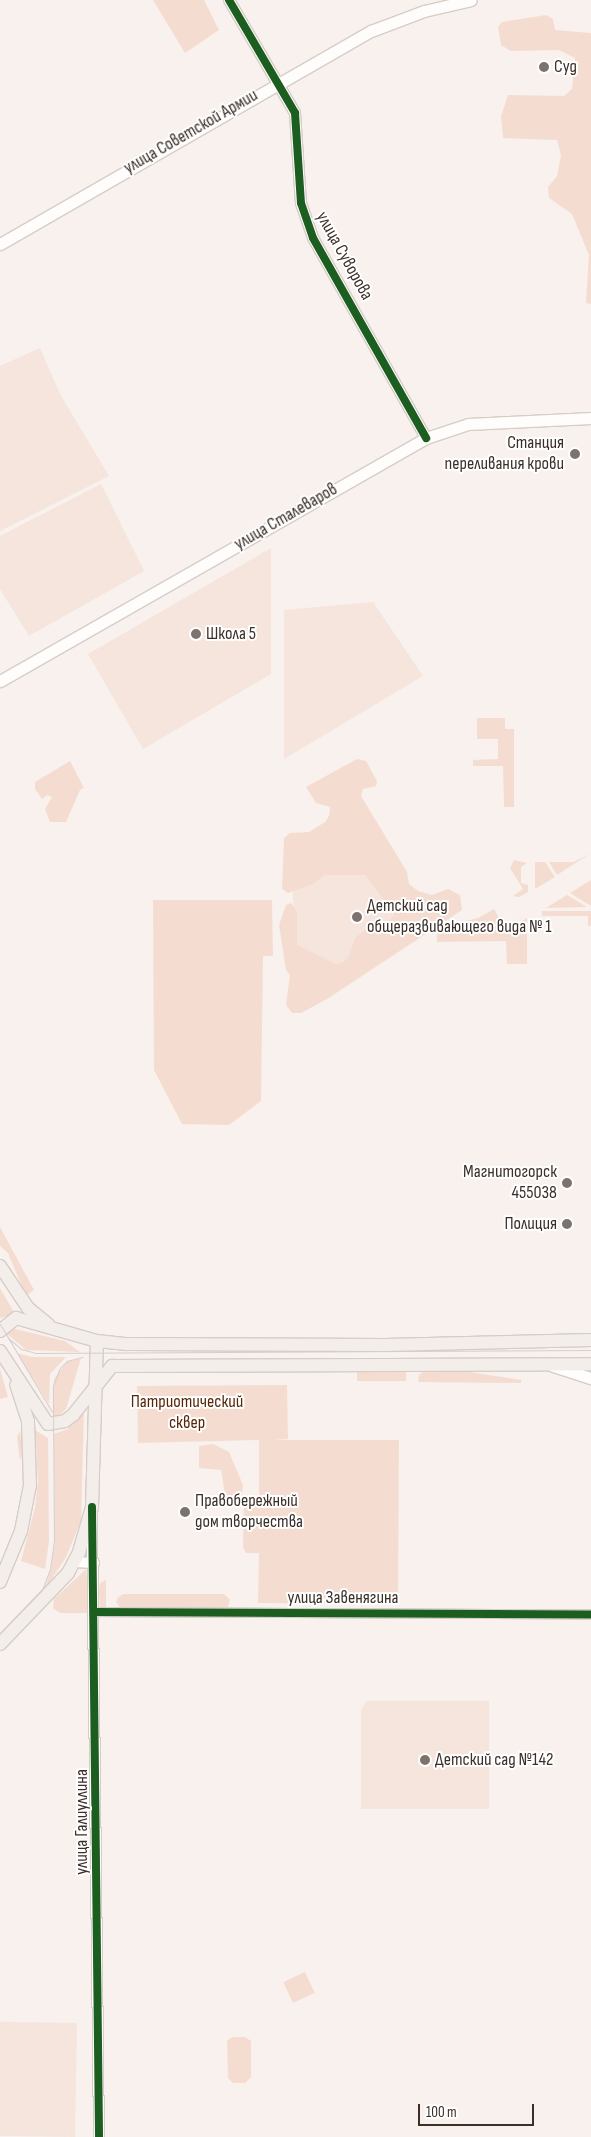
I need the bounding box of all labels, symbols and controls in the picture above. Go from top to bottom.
place label: Суд [554,56,577,78]
marker: Суд [538,61,550,73]
street label: улица Советской Армии [120,85,262,179]
street label: улица Суворова [311,208,377,304]
place label: Станция переливания крови [445,433,564,476]
marker: Станция переливания крови [568,447,582,461]
street label: улица Сталеваров [231,479,341,555]
place label: Школа 5 [206,623,256,645]
marker: Школа 5 [190,628,202,640]
place label: Детский сад общеразвивающего вида № 1 [367,896,552,939]
marker: Детский сад общеразвивающего вида № 1 [351,911,363,923]
place label: Магнитогорск 455038 [463,1162,557,1204]
marker: Магнитогорск 455038 [561,1177,573,1189]
place label: Полиция [504,1213,557,1235]
marker: Полиция [561,1218,573,1230]
park label: Патриотический сквер [131,1392,243,1435]
place label: Правобережный дом творчества [195,1491,303,1534]
marker: Правобережный дом творчества [179,1506,191,1518]
street label: улица Завенягина [288,1587,398,1609]
place label: Детский сад №142 [435,1749,553,1771]
marker: Детский сад №142 [419,1754,431,1766]
street label: улица Галиуллина [71,1769,93,1875]
scale bar [421,2094,537,2126]
text: 100 m [426,2103,457,2122]

